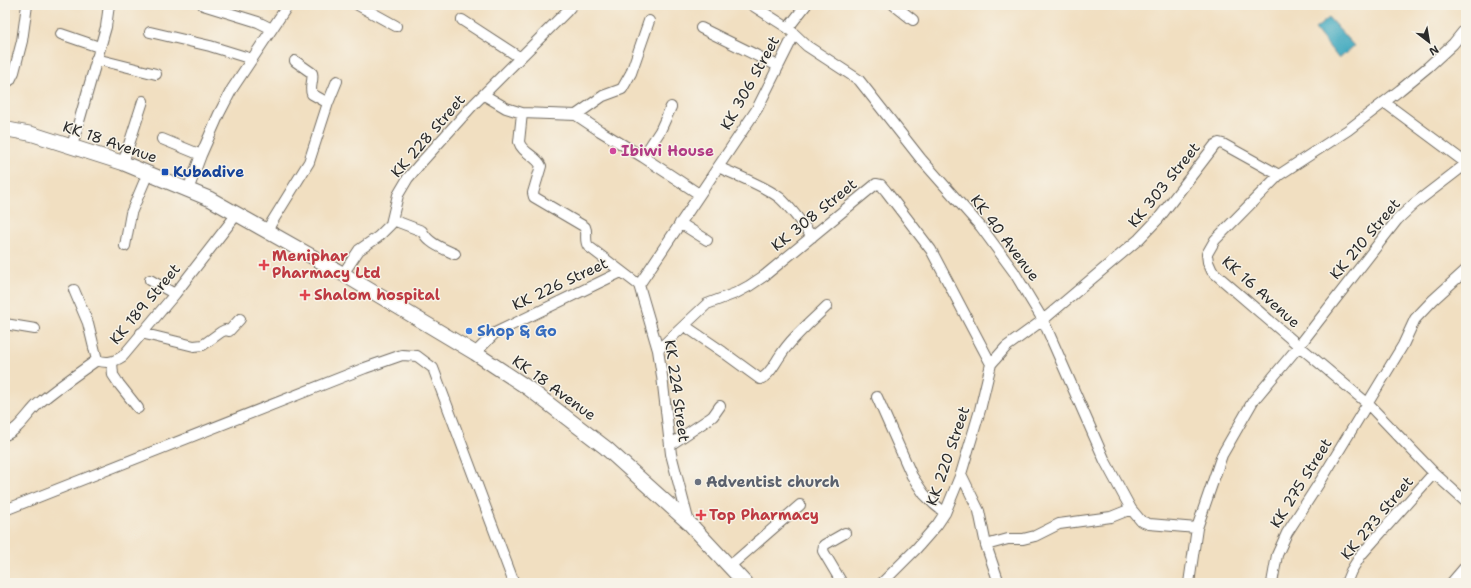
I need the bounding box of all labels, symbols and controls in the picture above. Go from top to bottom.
north arrow [1409,22,1449,62]
street label: KK 306 Street [716,32,784,134]
text: N [1426,41,1441,59]
street label: KK 228 Street [386,90,470,182]
street label: KK 18 Avenue [60,116,160,168]
street label: KK 303 Street [1123,138,1205,232]
place label: Ibiwi House [621,141,714,161]
marker: Ibiwi House [608,146,618,156]
place label: Kubadive [173,162,244,182]
marker: Kubadive [160,167,170,177]
street label: KK 308 Street [767,174,861,256]
street label: KK 40 Avenue [966,191,1044,285]
street label: KK 210 Street [1325,194,1405,284]
place label: Meniphar Pharmacy Ltd [272,246,381,283]
street label: KK 16 Avenue [1218,252,1304,332]
street label: KK 226 Street [509,253,611,315]
street label: KK 189 Street [105,259,185,349]
marker: Meniphar Pharmacy Ltd [259,260,269,270]
place label: Shalom hospital [314,285,440,305]
marker: Shalom hospital [299,289,311,301]
place label: Shop & Go [477,321,557,341]
marker: Shop & Go [464,326,474,336]
street label: KK 224 Street [660,338,694,444]
street label: KK 18 Avenue [508,351,600,425]
street label: KK 220 Street [922,404,974,508]
street label: KK 275 Street [1265,434,1337,532]
place label: Adventist church [706,472,840,492]
street label: KK 273 Street [1336,472,1418,564]
marker: Adventist church [693,477,703,487]
place label: Top Pharmacy [709,505,819,525]
marker: Top Pharmacy [696,510,706,520]

